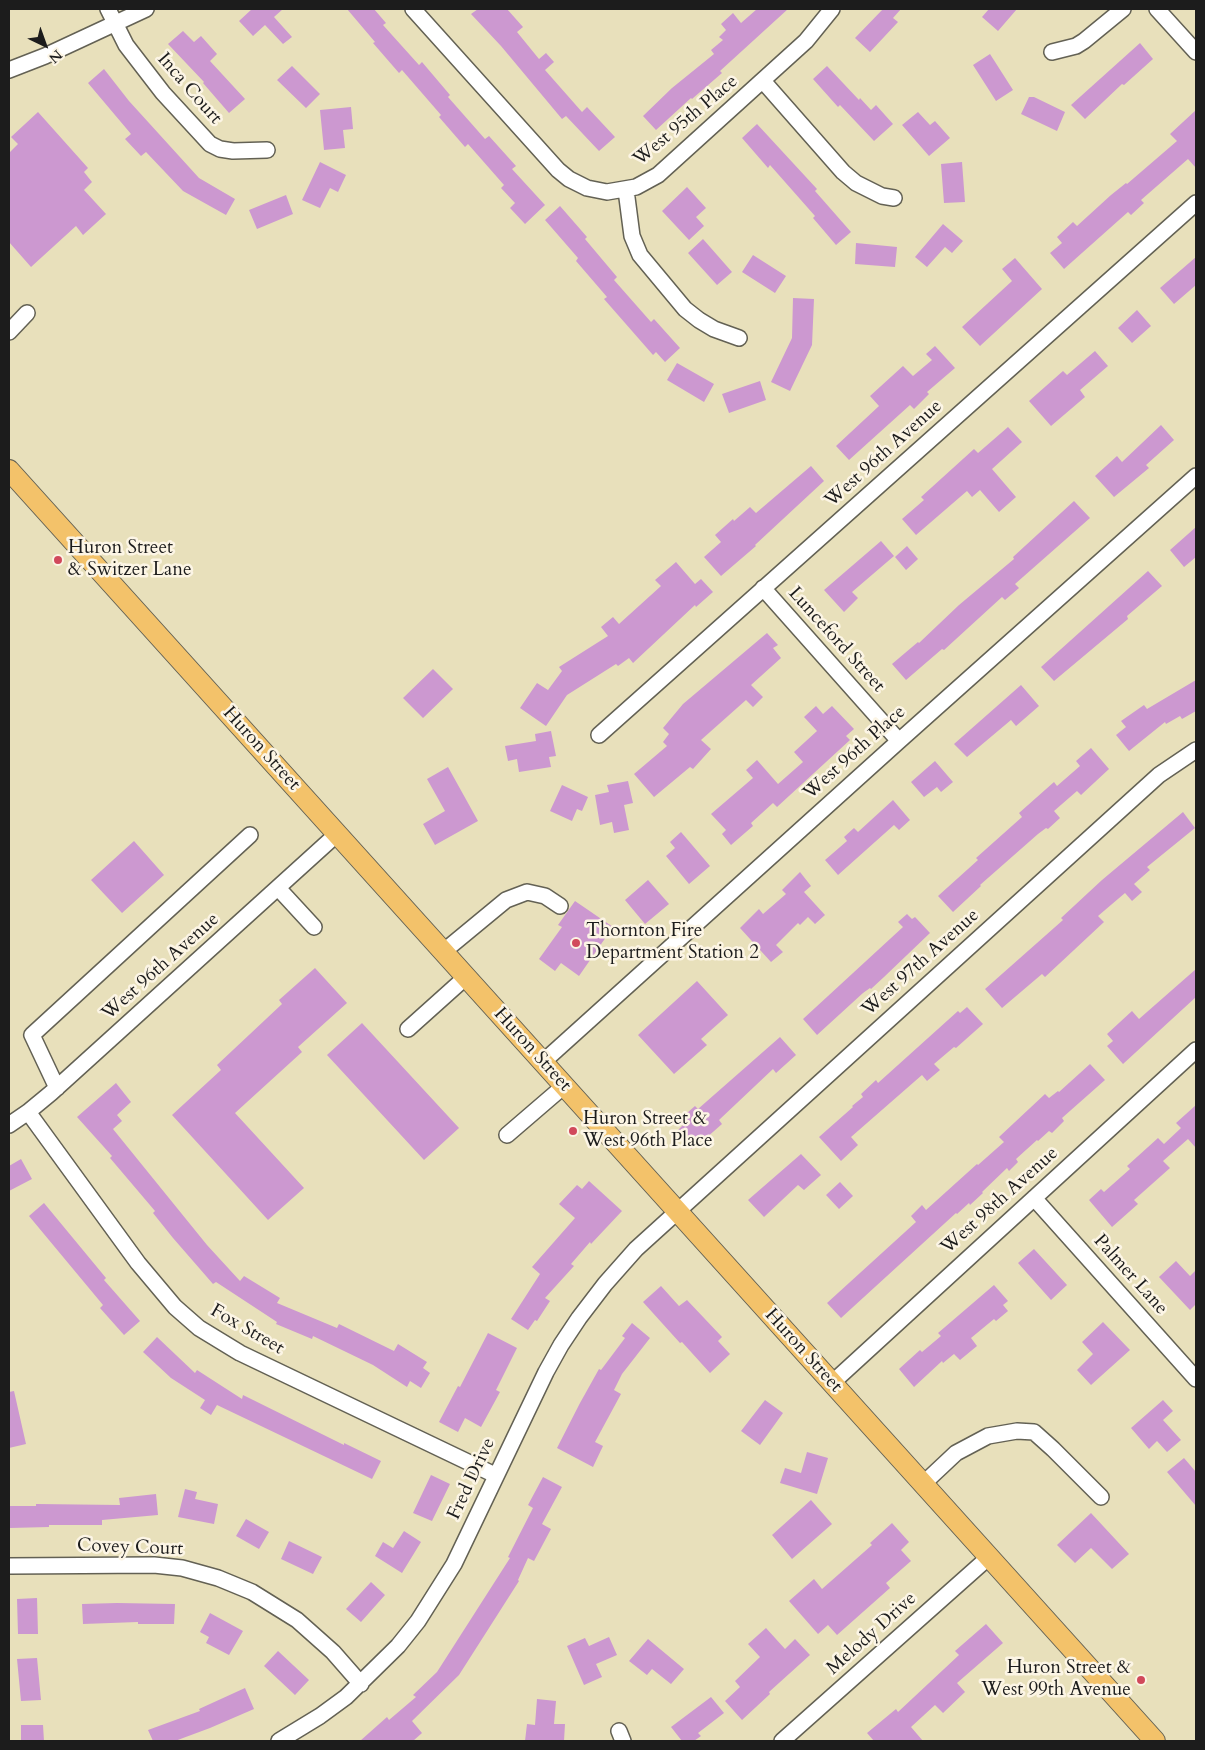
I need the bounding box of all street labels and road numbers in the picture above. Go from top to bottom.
street label: Inca Court [152,49,226,129]
street label: West 95th Place [629,71,743,171]
street label: West 96th Avenue [821,395,947,513]
street label: Lunceford Street [783,583,889,697]
street label: West 96th Place [799,701,911,805]
street label: Huron Street [217,702,305,796]
street label: West 97th Avenue [858,904,984,1022]
street label: West 96th Avenue [98,908,224,1026]
street label: Huron Street [488,1003,576,1097]
street label: West 98th Avenue [937,1142,1063,1260]
street label: Palmer Lane [1088,1230,1172,1320]
street label: Fox Street [206,1300,288,1360]
street label: Huron Street [759,1304,847,1398]
street label: Fred Drive [443,1435,501,1523]
street label: Covey Court [76,1535,184,1561]
street label: Melody Drive [822,1588,922,1680]

